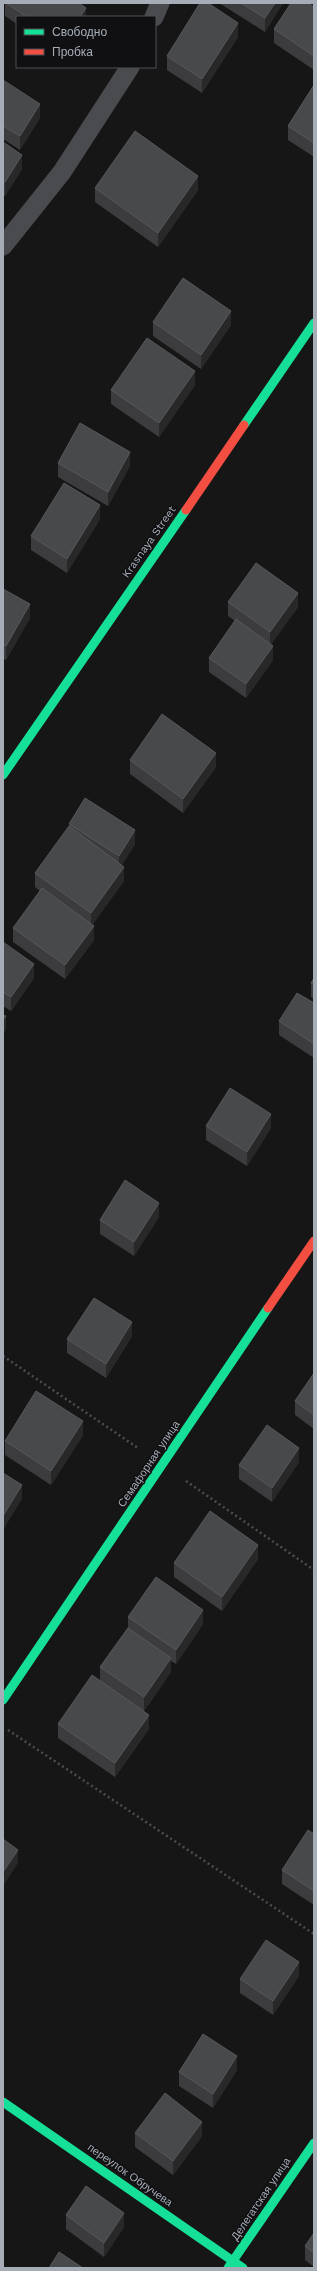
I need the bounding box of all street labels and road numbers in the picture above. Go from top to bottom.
street label: Krasnaya Street [119,503,179,580]
street label: Семафорная улица [115,1418,183,1510]
street label: переулок Обручева [85,2141,176,2210]
street label: Делегатская улица [229,2154,294,2243]

